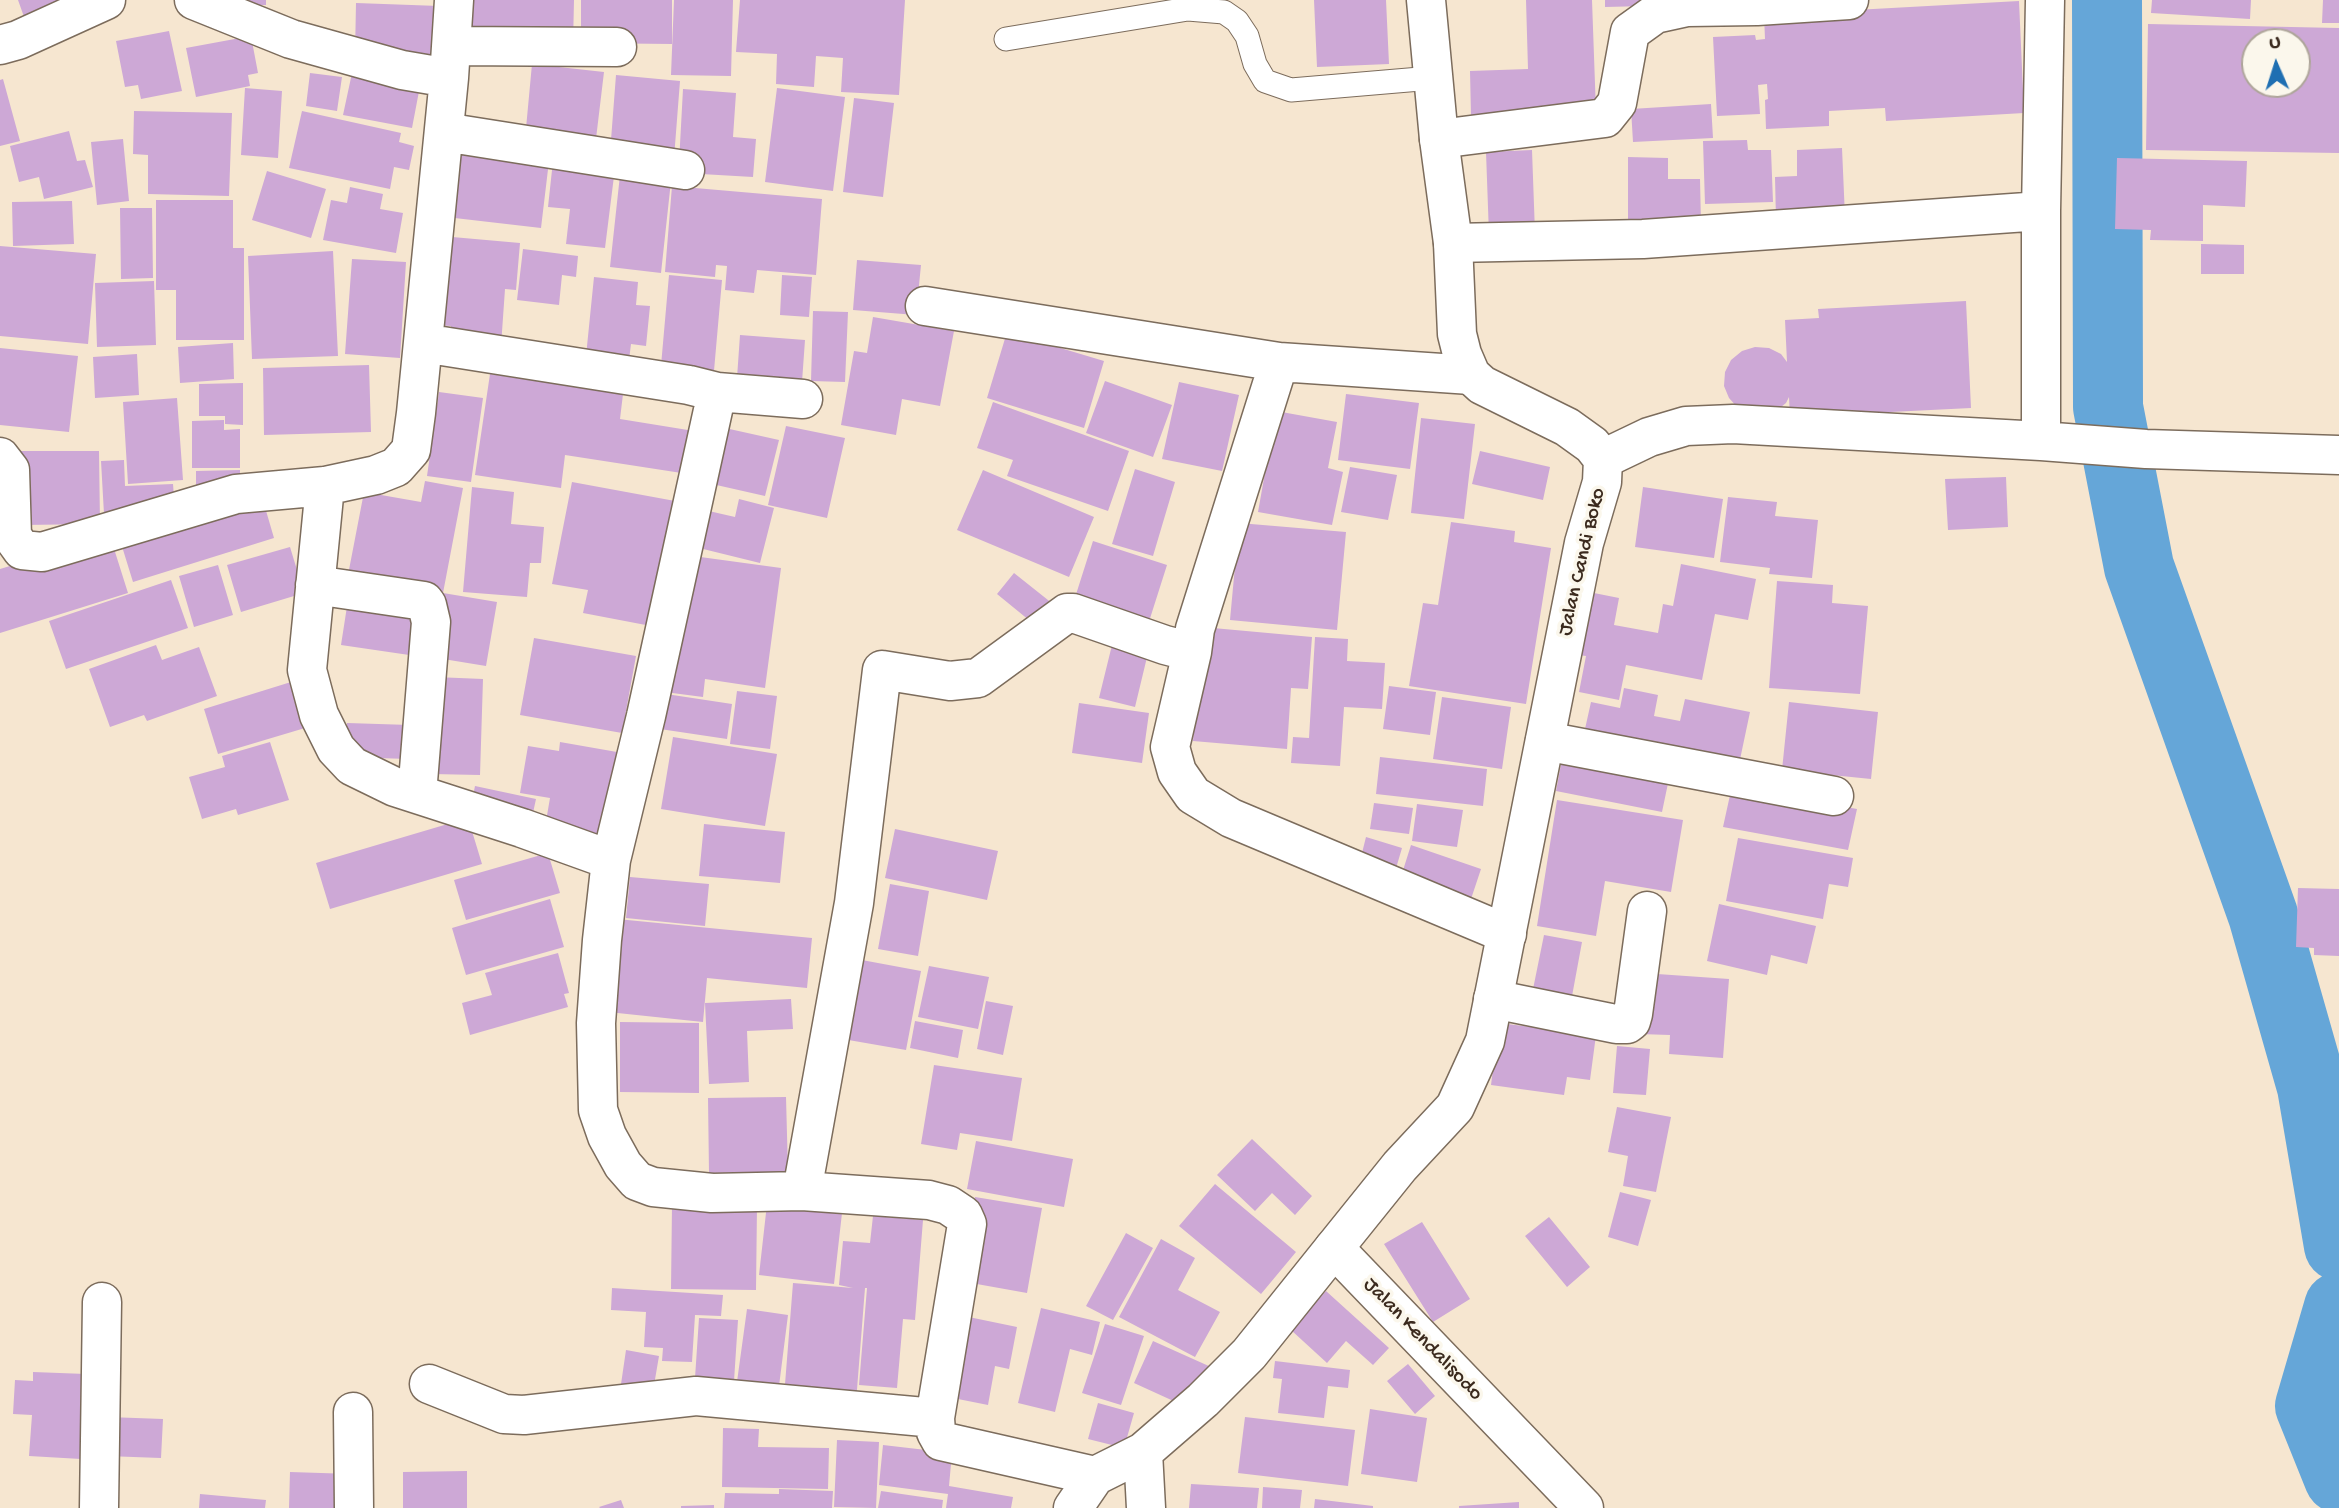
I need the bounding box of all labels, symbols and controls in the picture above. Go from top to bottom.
north arrow [2241,28,2311,98]
text: U [2269,32,2281,55]
street label: Jalan Candi Boko [1554,486,1612,638]
street label: Jalan Kendalisodo [1357,1273,1487,1407]

